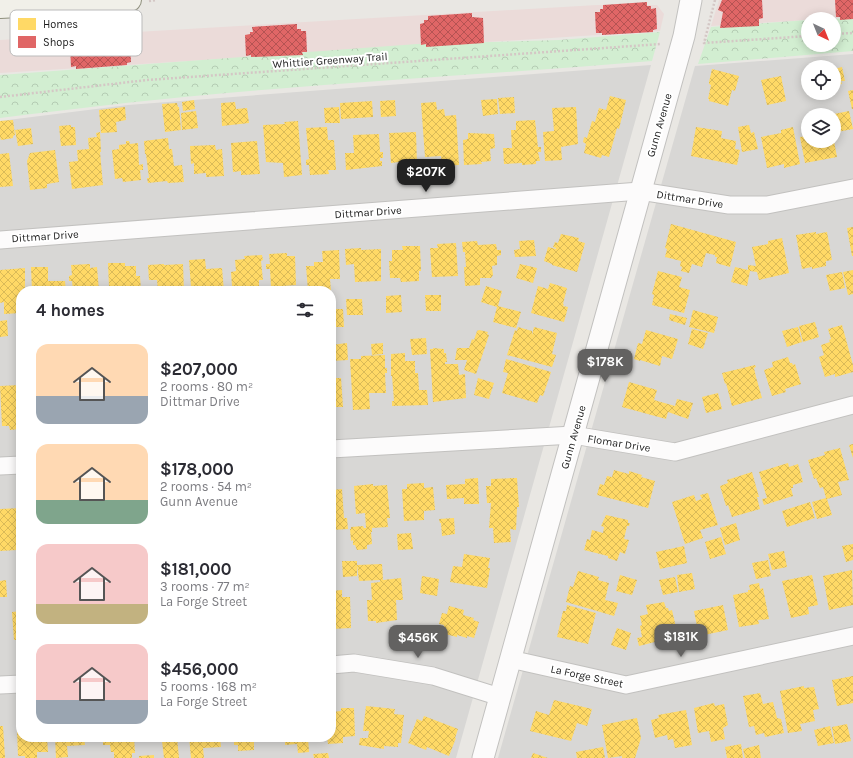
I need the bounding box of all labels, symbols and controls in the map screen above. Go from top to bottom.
legend [10,10,142,56]
north arrow [801,12,841,52]
map controls [801,12,841,148]
text: Homes [43,18,78,31]
text: Shops [43,36,75,49]
street label: Whittier Greenway Trail [272,50,388,71]
button: locate [801,60,841,100]
street label: Gunn Avenue [644,91,675,159]
button: layers [801,108,841,148]
pin: $207K [398,159,454,193]
text: $207K [406,164,446,179]
street label: Dittmar Drive [656,188,725,211]
street label: Dittmar Drive [334,204,402,221]
street label: Dittmar Drive [11,228,79,245]
icon: filters [294,299,316,321]
text: 4 homes [36,300,105,320]
pin: $178K [577,349,633,383]
text: $178K [587,354,623,369]
text: $207,000 [160,359,238,379]
icon: home [68,360,116,408]
text: 2 rooms · 80 m² [160,379,253,394]
text: Dittmar Drive [160,394,240,409]
street label: Gunn Avenue [558,403,589,471]
street label: Flomar Drive [587,432,652,455]
text: $178,000 [160,459,234,479]
icon: home [68,460,116,508]
text: 2 rooms · 54 m² [160,479,252,494]
text: Gunn Avenue [160,494,238,509]
text: $181,000 [160,559,231,579]
icon: home [68,560,116,608]
text: 3 rooms · 77 m² [160,579,250,594]
text: La Forge Street [160,594,247,609]
pin: $181K [653,624,709,658]
pin: $456K [390,625,446,659]
text: $181K [663,629,699,644]
text: $456K [398,630,438,645]
text: $456,000 [160,659,239,679]
icon: home [68,660,116,708]
street label: La Forge Street [549,662,624,691]
text: 5 rooms · 168 m² [160,679,257,694]
text: La Forge Street [160,694,247,709]

